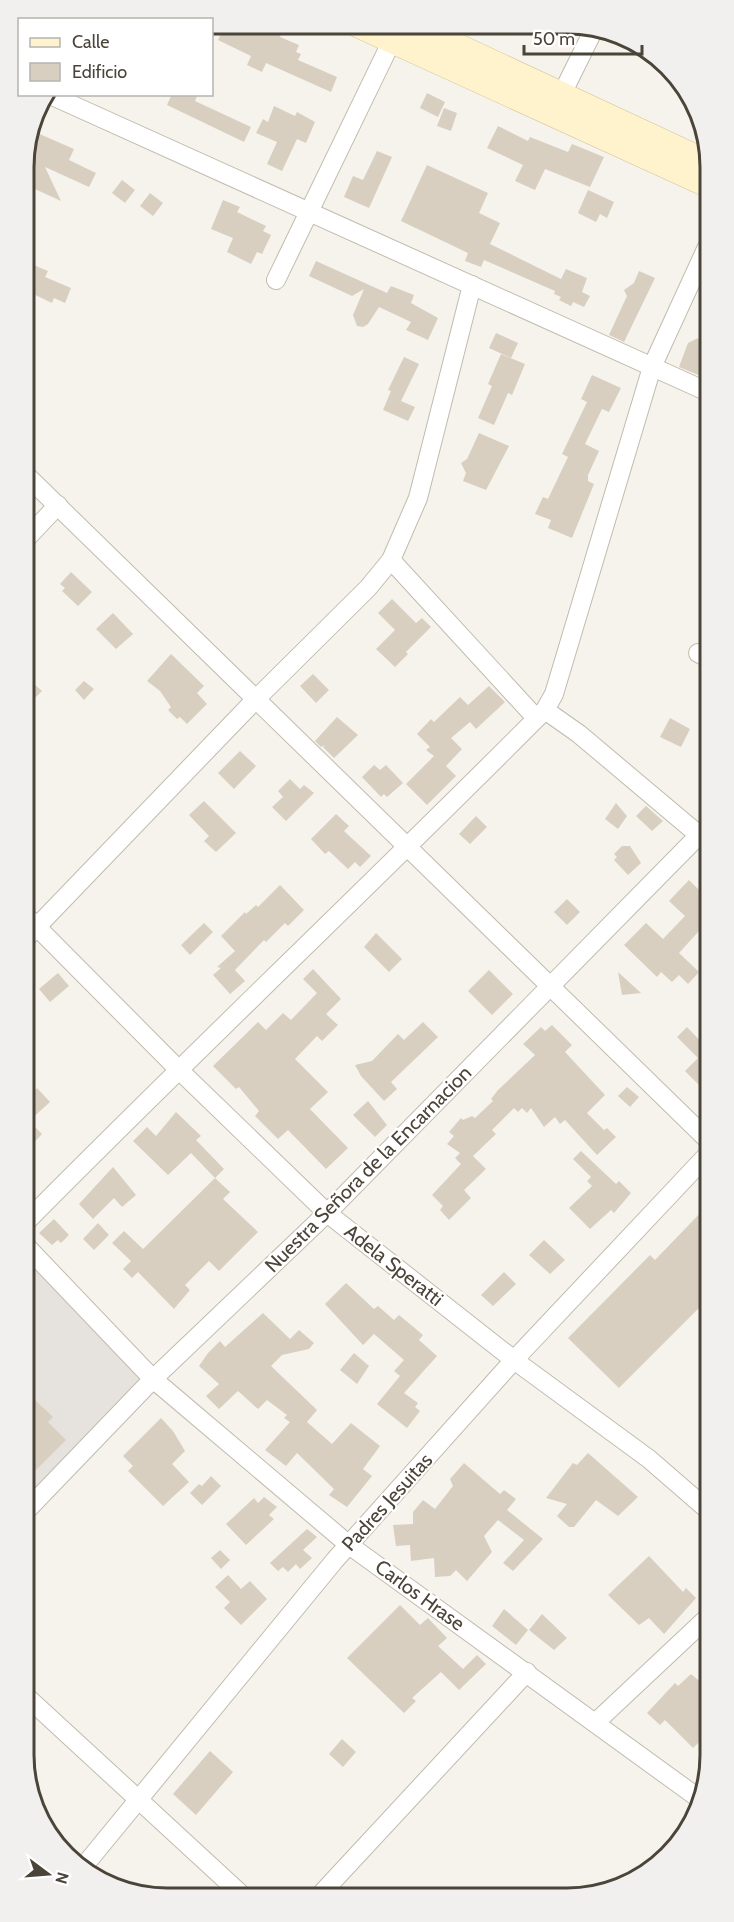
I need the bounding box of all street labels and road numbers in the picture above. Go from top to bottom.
street label: Nuestra Señora de la Encarnacion [260,1061,476,1277]
street label: Adela Speratti [340,1219,448,1311]
street label: Padres Jesuitas [337,1448,437,1556]
street label: Carlos Hrase [371,1554,469,1636]

